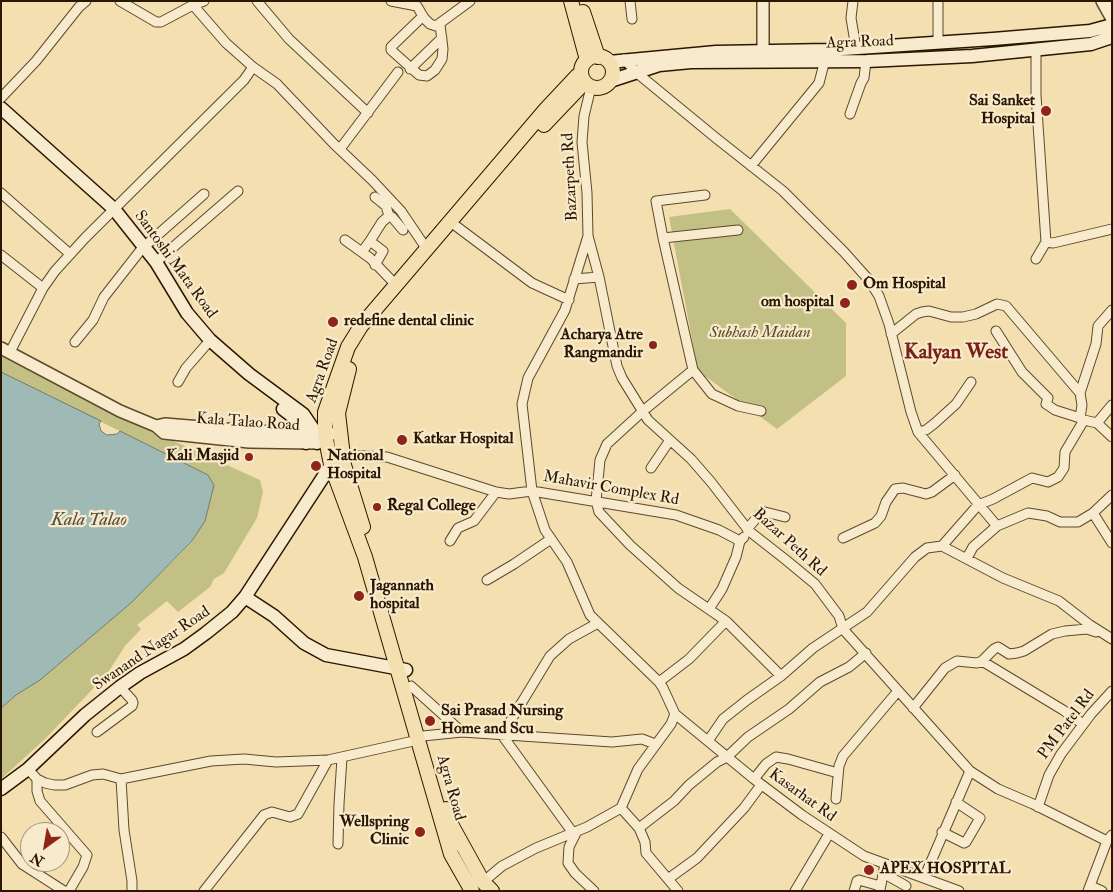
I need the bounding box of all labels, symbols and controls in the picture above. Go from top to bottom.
street label: Agra Road [826,32,894,54]
place label: Sai Sanket Hospital [969,92,1035,130]
marker: Sai Sanket Hospital [1039,104,1053,118]
street label: Bazarpeth Rd [559,132,583,222]
street label: Santoshi Mata Road [129,207,221,323]
place label: Om Hospital [863,275,946,295]
marker: Om Hospital [845,278,859,292]
place label: om hospital [761,293,834,313]
marker: om hospital [838,296,852,310]
place label: redefine dental clinic [344,312,474,332]
marker: redefine dental clinic [326,315,340,329]
park label: Subhash Maidan [709,324,811,344]
place label: Acharya Atre Rangmandir [561,326,643,364]
street label: Agra Road [302,336,344,406]
marker: Acharya Atre Rangmandir [647,339,659,351]
district label: Kalyan West [904,340,1008,366]
street label: Kala Talao Road [196,410,300,436]
place label: Katkar Hospital [413,430,513,450]
marker: Katkar Hospital [395,433,409,447]
place label: Kali Masjid [166,447,239,467]
place label: National Hospital [327,447,384,485]
marker: Kali Masjid [243,451,255,463]
marker: National Hospital [309,459,323,473]
street label: Mahavir Complex Rd [542,468,680,510]
place label: Regal College [387,497,476,517]
marker: Regal College [371,501,383,513]
street label: Bazar Peth Rd [748,505,830,581]
water label: Kala Talao [51,510,127,532]
place label: Jagannath hospital [370,577,434,615]
marker: Jagannath hospital [352,589,366,603]
street label: Swanand Nagar Road [90,603,214,695]
street label: PM Patel Rd [1035,686,1099,764]
place label: Sai Prasad Nursing Home and Scu [441,702,563,740]
marker: Sai Prasad Nursing Home and Scu [423,714,437,728]
street label: Agra Road [431,753,469,823]
street label: Kasarhat Rd [765,765,839,827]
place label: Wellspring Clinic [339,813,409,851]
north arrow [20,822,70,872]
marker: Wellspring Clinic [413,825,427,839]
text: N [27,849,47,870]
place label: APEX HOSPITAL [880,860,1011,880]
marker: APEX HOSPITAL [862,863,876,877]

